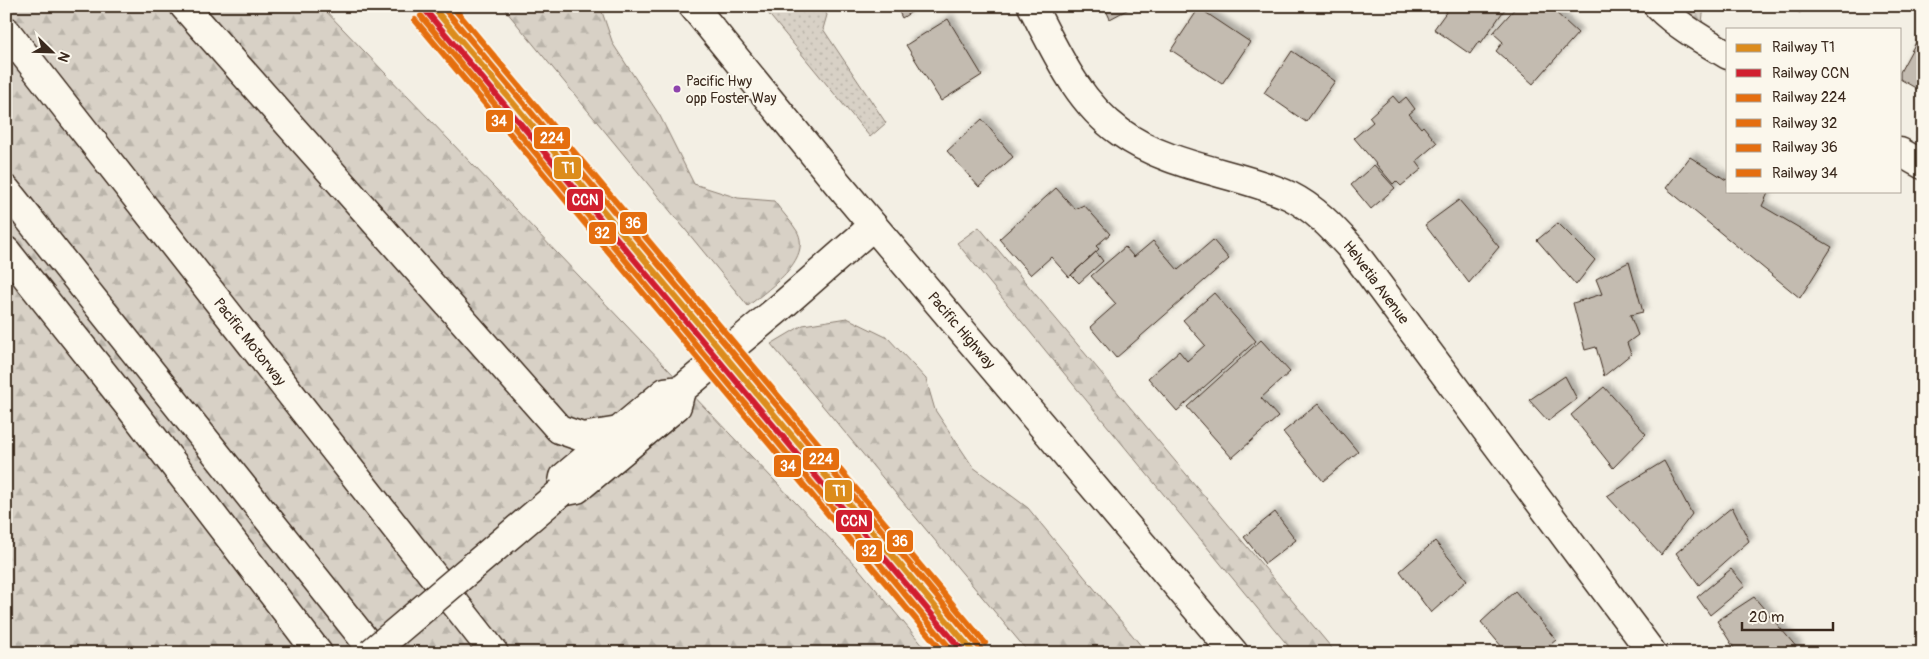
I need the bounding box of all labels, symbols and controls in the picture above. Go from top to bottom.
north arrow [28,28,78,78]
legend [1726,28,1902,192]
text: Railway T1 [1772,38,1835,57]
text: N [54,49,73,65]
text: Railway CCN [1772,64,1849,83]
place label: Pacific Hwy opp Foster Way [686,73,776,107]
marker: Pacific Hwy opp Foster Way [672,84,682,94]
text: Railway 224 [1772,88,1846,107]
line badge: 34 [485,109,514,133]
text: 34 [491,113,508,130]
text: Railway 32 [1772,114,1837,133]
line badge: 224 [533,126,571,150]
text: 224 [540,130,565,147]
text: Railway 36 [1772,138,1838,157]
line badge: T1 [553,156,582,180]
text: T1 [560,160,575,177]
text: Railway 34 [1772,164,1838,183]
line badge: CCN [566,188,604,212]
text: CCN [572,192,598,209]
line badge: 36 [619,211,648,235]
text: 36 [625,215,641,232]
line badge: 32 [588,221,617,245]
text: 32 [594,225,610,242]
street label: Helvetia Avenue [1339,237,1414,328]
street label: Pacific Highway [924,288,1000,373]
street label: Pacific Motorway [209,294,291,390]
line badge: 224 [802,447,840,471]
text: 224 [809,451,834,468]
line badge: 34 [773,454,802,478]
text: 34 [780,458,797,475]
line badge: T1 [824,479,853,503]
text: T1 [831,483,846,500]
line badge: CCN [835,509,873,533]
text: CCN [841,513,867,530]
line badge: 36 [886,529,914,553]
text: 36 [892,533,908,550]
line badge: 32 [855,539,883,563]
text: 32 [861,543,877,560]
scale bar [1742,599,1833,631]
text: 20 m [1749,608,1784,627]

